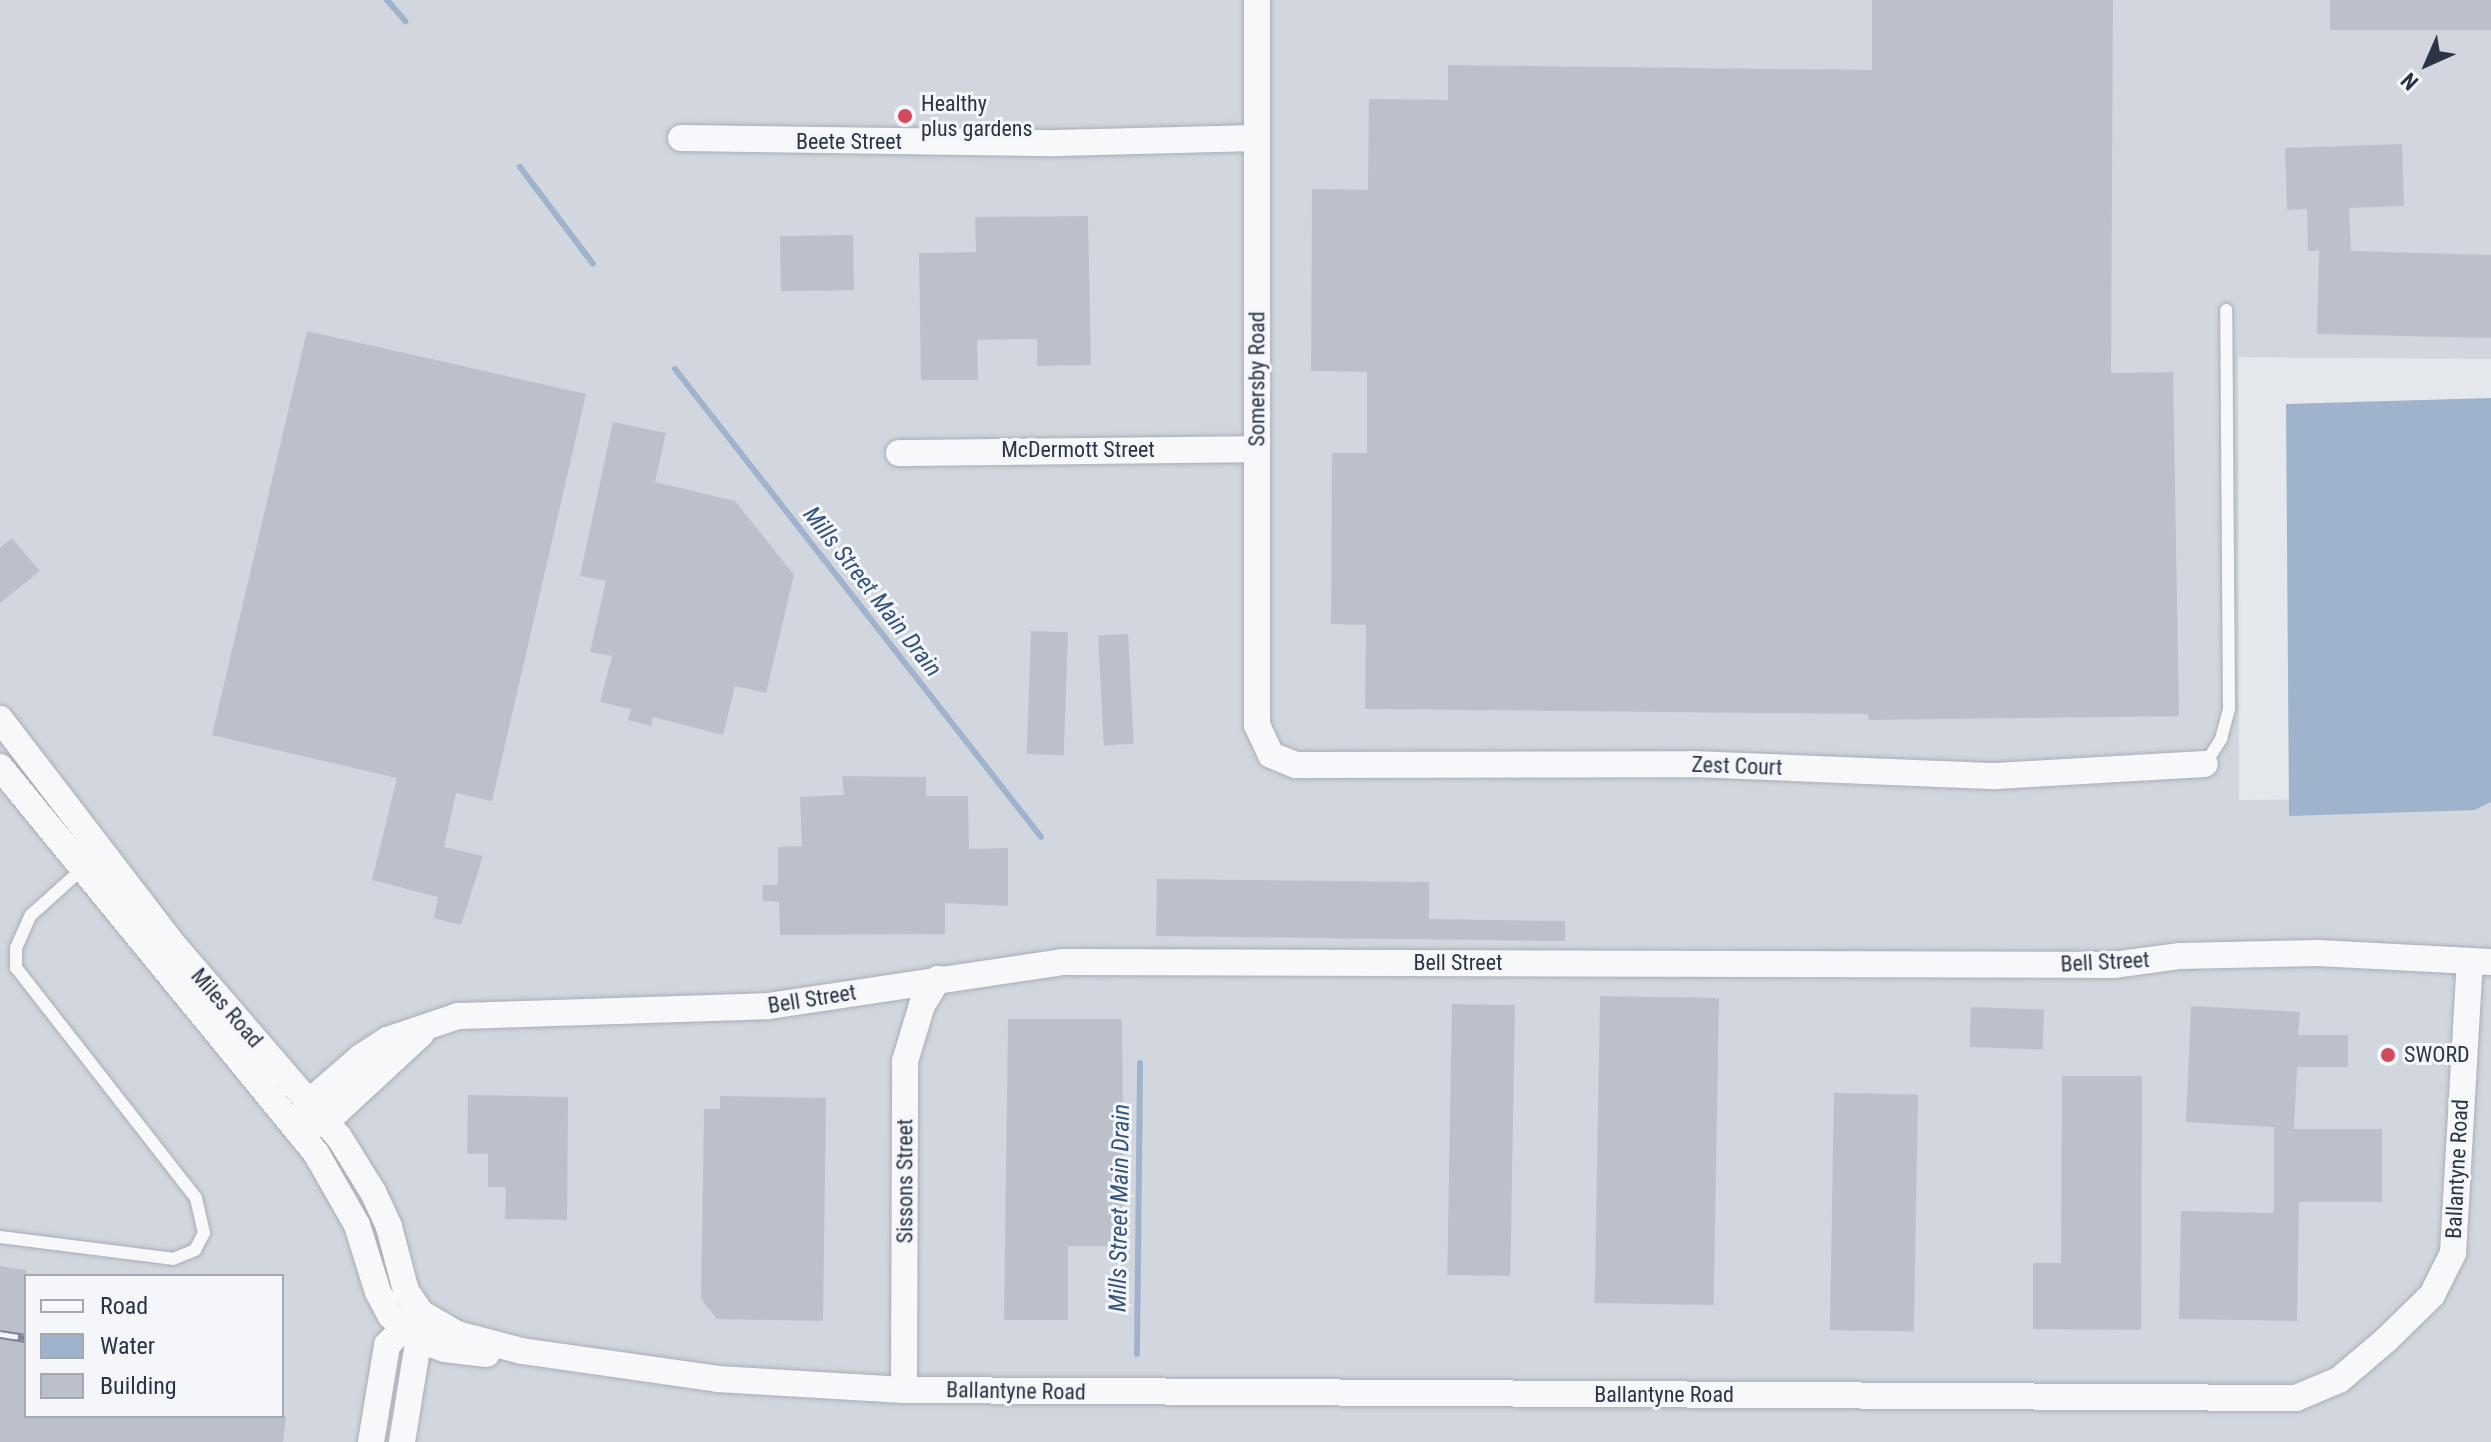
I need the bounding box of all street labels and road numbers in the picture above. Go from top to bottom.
street label: Beete Street [796,129,902,155]
street label: Somersby Road [1244,311,1270,447]
street label: McDermott Street [1001,437,1155,463]
street label: Zest Court [1691,751,1783,781]
street label: Bell Street [2060,946,2150,978]
street label: Bell Street [1413,950,1503,976]
street label: Miles Road [185,963,269,1053]
street label: Bell Street [766,979,858,1019]
street label: Ballantyne Road [2440,1099,2474,1239]
street label: Sissons Street [892,1119,918,1243]
street label: Ballantyne Road [946,1377,1086,1405]
street label: Ballantyne Road [1594,1382,1734,1408]

